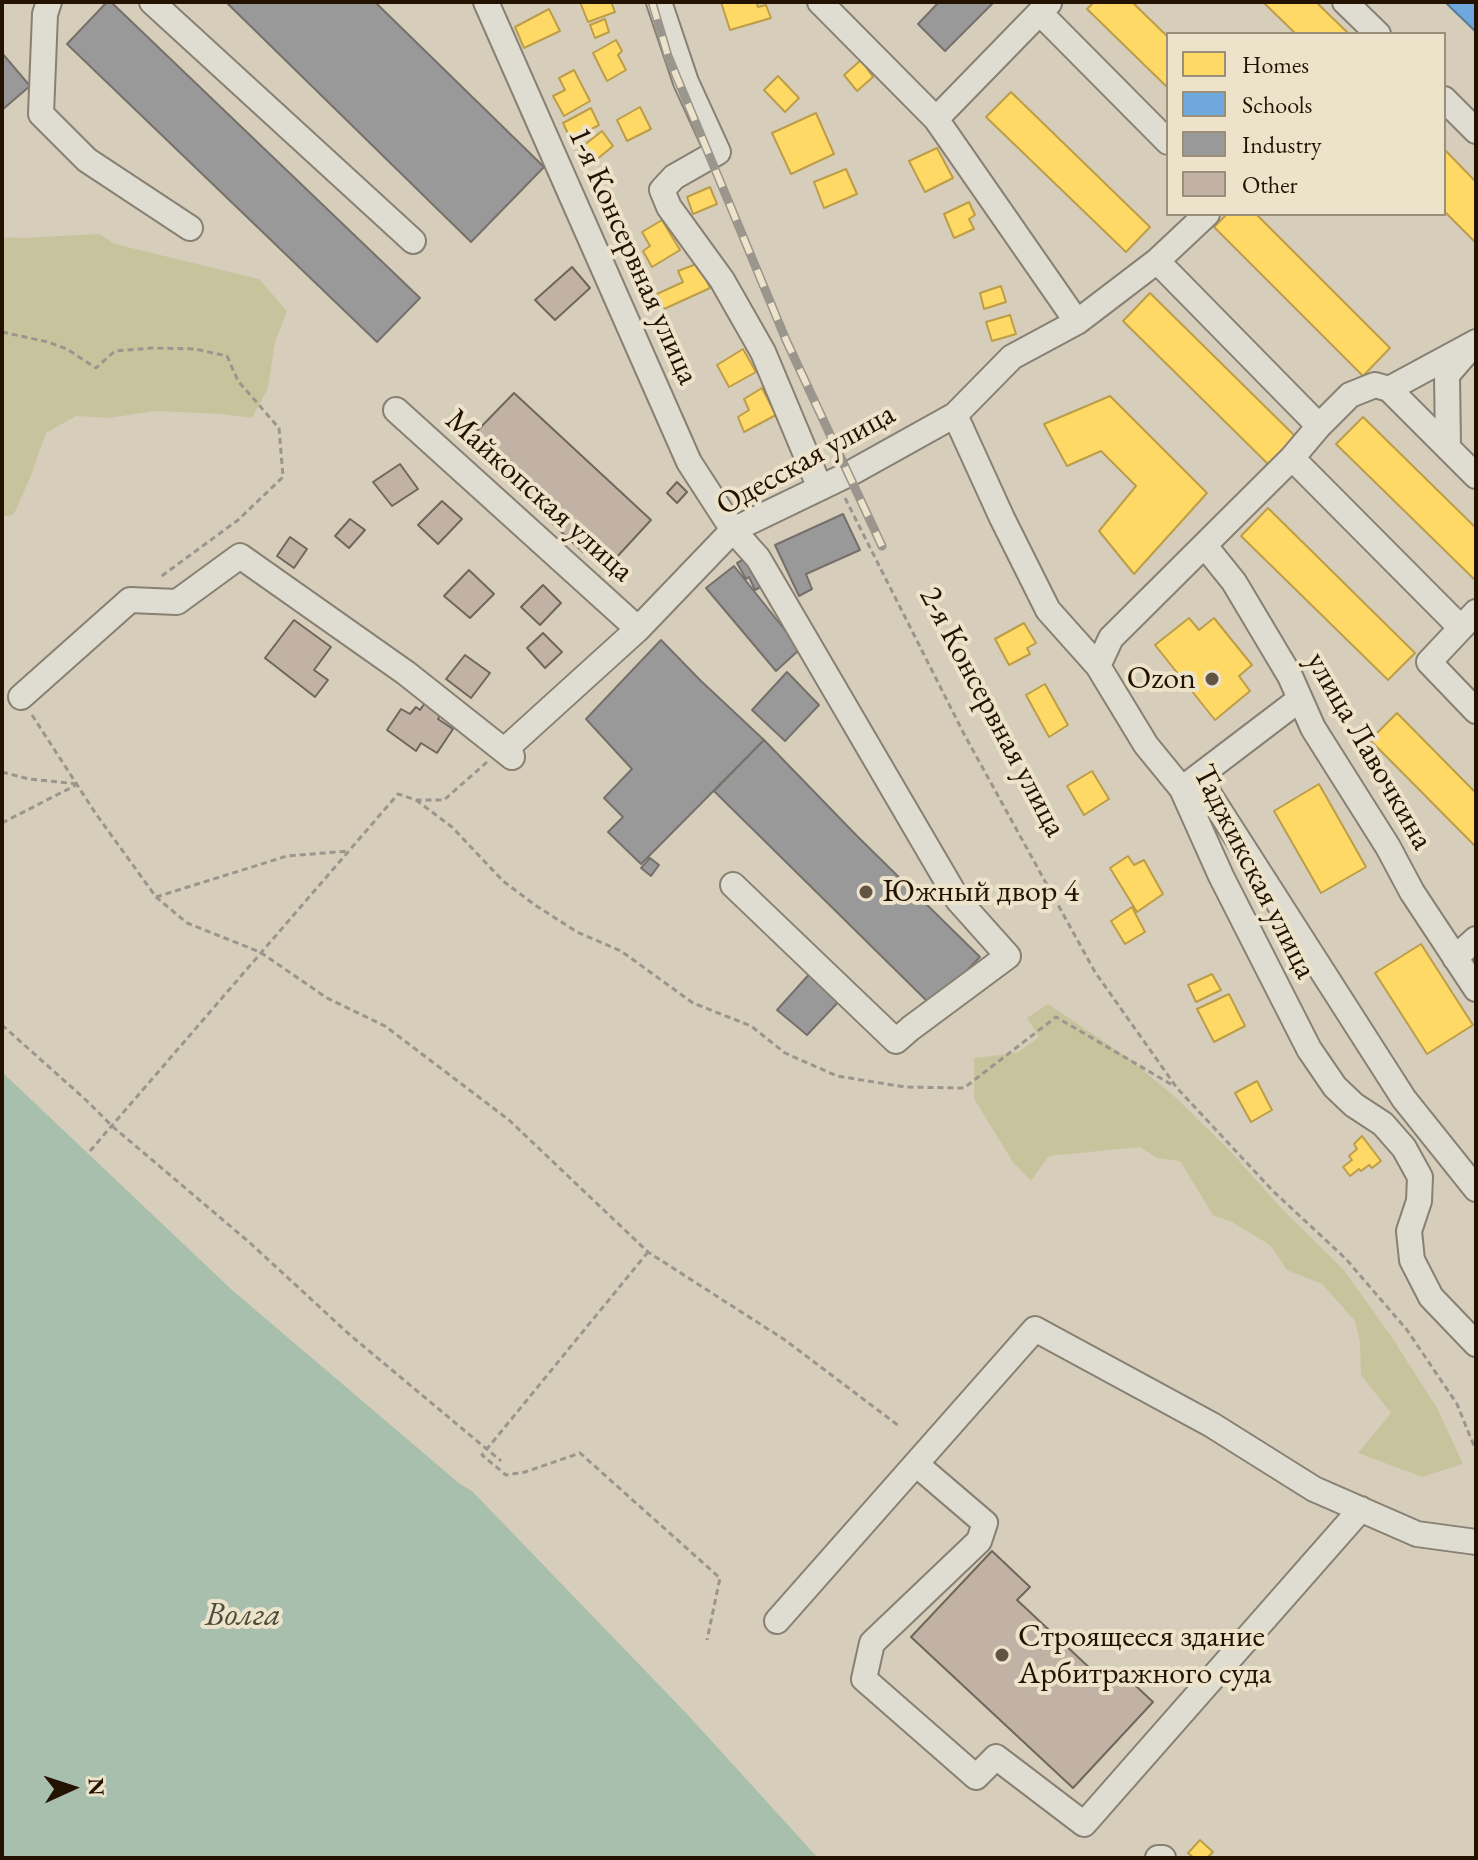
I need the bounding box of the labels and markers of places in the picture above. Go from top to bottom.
place label: Ozon [1127,660,1196,698]
marker: Ozon [1203,670,1221,688]
place label: Южный двор 4 [882,873,1079,911]
marker: Южный двор 4 [857,883,875,901]
place label: Строящееся здание Арбитражного суда [1018,1618,1272,1693]
marker: Строящееся здание Арбитражного суда [993,1646,1011,1664]

